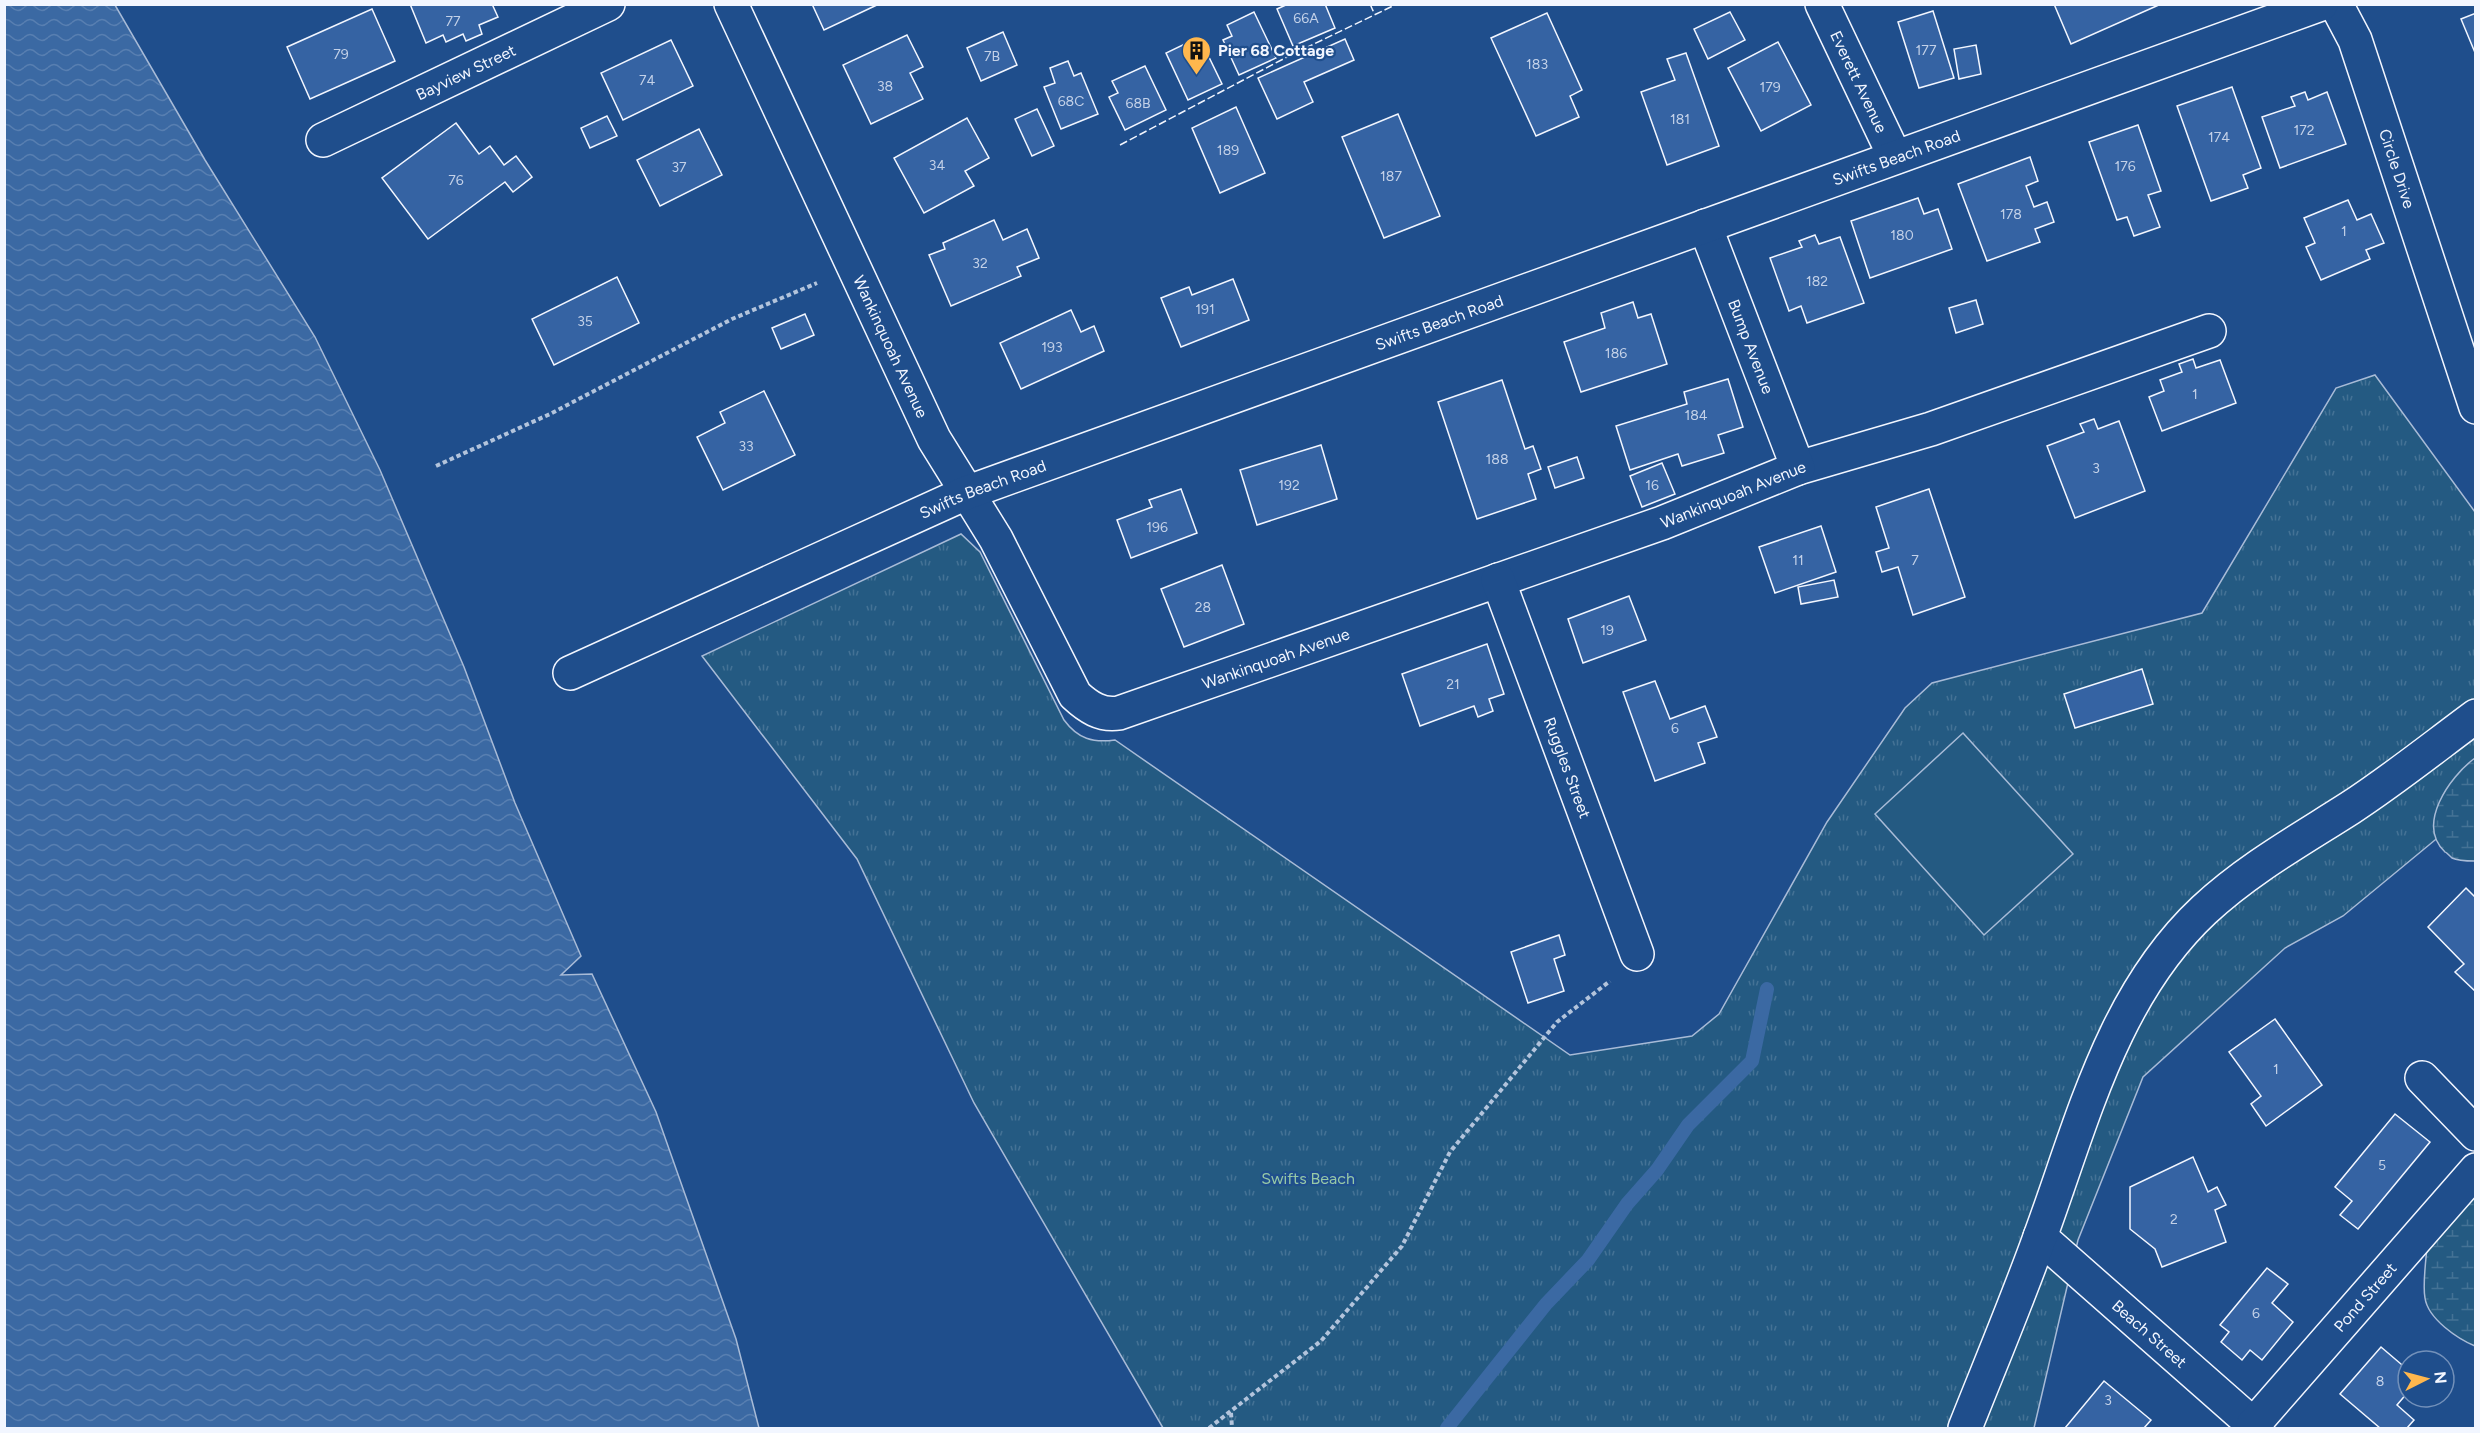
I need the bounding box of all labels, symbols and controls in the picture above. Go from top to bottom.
house number: 66A [1293,10,1319,27]
house number: 77 [445,13,461,30]
street label: Everett Avenue [1826,28,1891,136]
building icon: Pier 68 Cottage [1181,34,1213,76]
street label: Bayview Street [413,41,519,104]
place label: Pier 68 Cottage [1218,41,1334,60]
house number: 177 [1916,42,1937,59]
house number: 79 [333,46,349,63]
house number: 7B [984,48,1000,65]
house number: 183 [1526,56,1548,73]
house number: 74 [639,72,655,89]
house number: 38 [877,78,893,95]
house number: 179 [1759,79,1781,96]
house number: 68C [1058,93,1084,110]
house number: 68B [1125,95,1151,112]
house number: 181 [1670,111,1690,128]
house number: 172 [2293,122,2315,139]
street label: Swifts Beach Road [1830,126,1963,190]
street label: Circle Drive [2375,126,2419,211]
house number: 174 [2208,129,2230,146]
house number: 189 [1217,142,1239,159]
house number: 34 [929,157,945,174]
house number: 176 [2114,158,2136,175]
house number: 37 [671,159,687,176]
house number: 187 [1380,168,1402,185]
house number: 76 [448,172,464,189]
house number: 178 [2000,206,2022,223]
house number: 1 [2341,223,2347,240]
house number: 180 [1890,227,1914,244]
house number: 32 [972,255,988,272]
street label: Wankinquoah Avenue [849,273,932,421]
house number: 182 [1806,273,1828,290]
street label: Swifts Beach Road [1373,291,1506,355]
street label: Bump Avenue [1724,297,1778,397]
house number: 191 [1195,301,1215,318]
house number: 35 [577,313,593,330]
house number: 193 [1041,339,1063,356]
house number: 186 [1605,345,1627,362]
house number: 1 [2192,386,2198,403]
house number: 184 [1684,407,1708,424]
house number: 33 [738,438,754,455]
house number: 188 [1486,451,1508,468]
street label: Swifts Beach Road [916,456,1049,523]
street label: Wankinquoah Avenue [1658,457,1808,533]
house number: 3 [2092,460,2100,477]
house number: 192 [1278,477,1300,494]
house number: 16 [1645,477,1659,494]
house number: 196 [1146,519,1168,536]
house number: 11 [1792,552,1804,569]
house number: 7 [1911,552,1919,569]
house number: 28 [1195,599,1211,616]
house number: 19 [1600,622,1614,639]
street label: Wankinquoah Avenue [1200,624,1352,693]
house number: 21 [1446,676,1460,693]
street label: Ruggles Street [1540,714,1595,821]
house number: 6 [1671,720,1679,737]
house number: 1 [2273,1061,2279,1078]
house number: 5 [2378,1157,2386,1174]
park label: Swifts Beach [1261,1169,1355,1188]
house number: 2 [2170,1211,2178,1228]
street label: Pond Street [2330,1259,2401,1336]
street label: Beach Street [2108,1296,2190,1372]
house number: 6 [2252,1305,2260,1322]
north arrow [2396,1349,2456,1409]
text: N [2430,1370,2451,1385]
house number: 8 [2376,1373,2384,1390]
house number: 3 [2104,1392,2112,1409]

